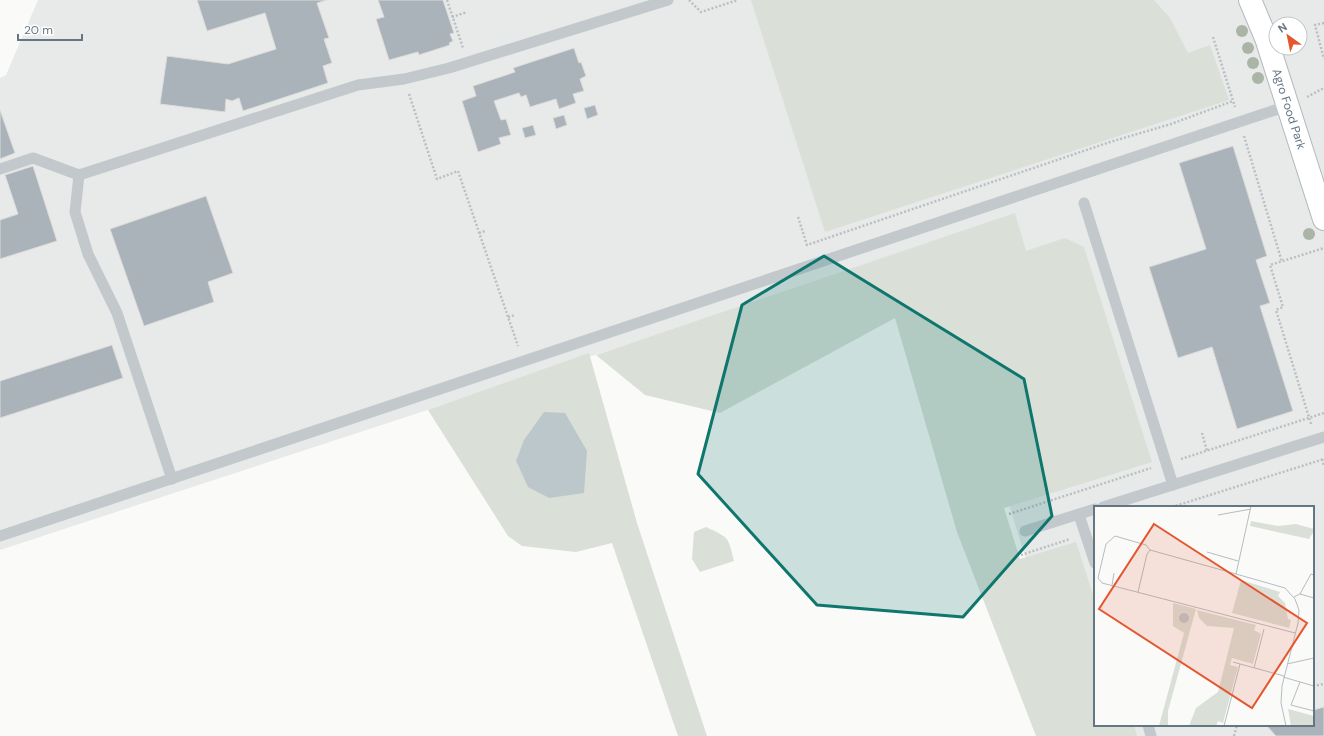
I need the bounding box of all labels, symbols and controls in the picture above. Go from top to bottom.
scale bar [18,16,82,42]
north arrow [1268,16,1308,56]
text: N [1275,20,1290,36]
text: 20 m [24,22,53,38]
street label: Agro Food Park [1268,67,1310,151]
inset map [1094,506,1314,726]

